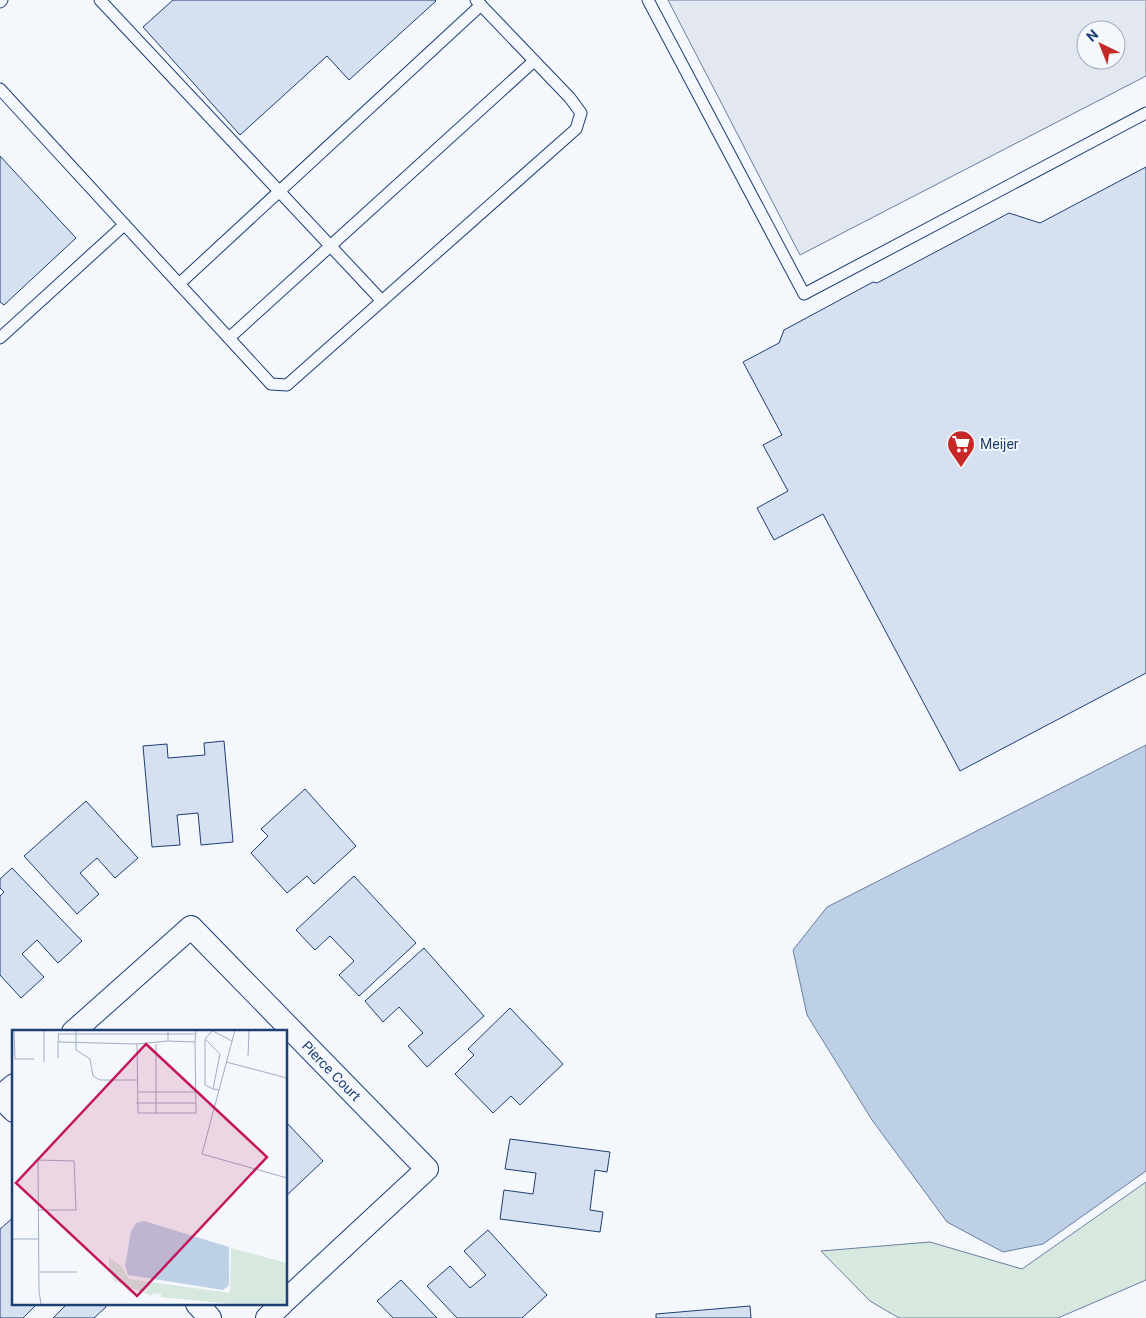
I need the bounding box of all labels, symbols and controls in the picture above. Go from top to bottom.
north arrow [1076,20,1126,70]
text: N [1083,26,1101,45]
supermarket icon: Meijer [946,429,976,468]
place label: Meijer [980,436,1019,452]
inset map [12,1030,288,1306]
street label: Pierce Court [299,1038,364,1104]

